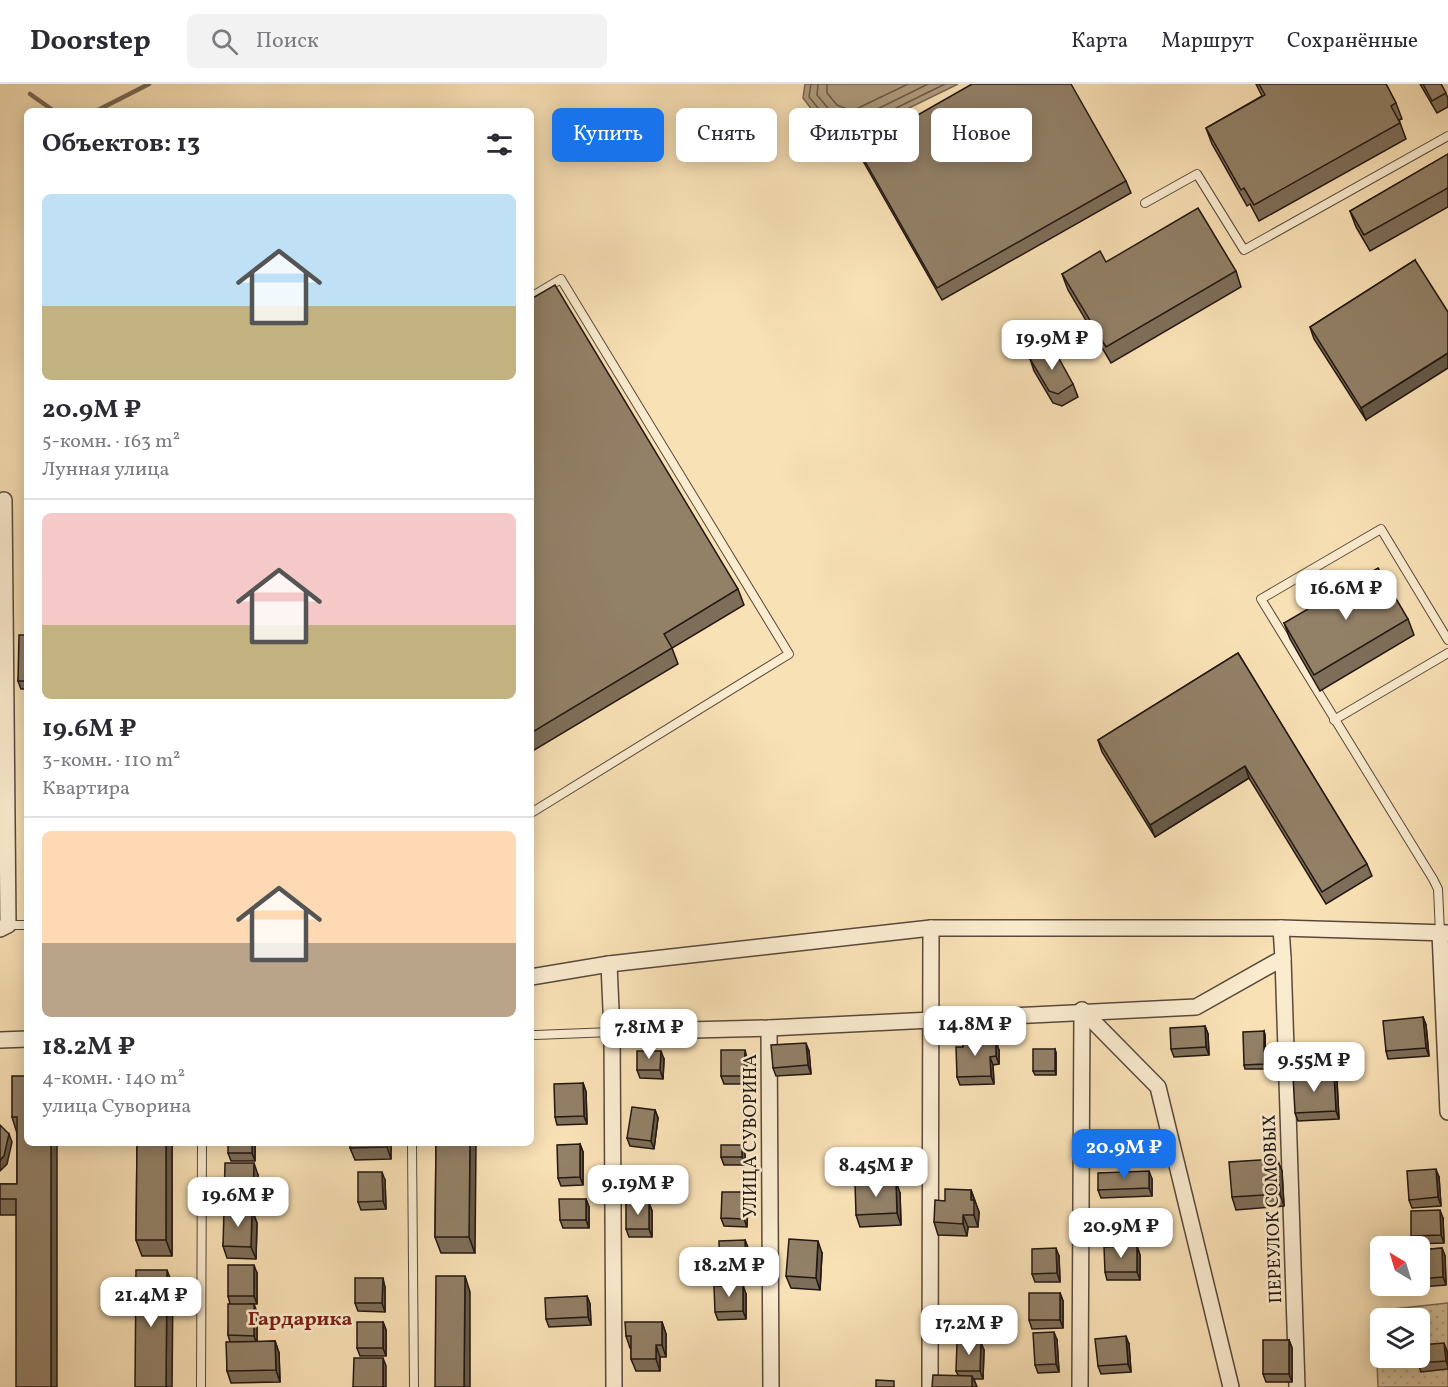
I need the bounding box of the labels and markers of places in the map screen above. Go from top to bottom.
pin: 19.9M ₽ [997,320,1107,371]
pin: 16.6M ₽ [1291,570,1401,621]
pin: 14.8M ₽ [920,1006,1030,1057]
pin: 7.81M ₽ [594,1009,704,1060]
pin: 9.55M ₽ [1259,1042,1369,1093]
pin: 20.9M ₽ [1069,1129,1179,1180]
pin: 8.45M ₽ [821,1147,931,1198]
pin: 9.19M ₽ [583,1165,693,1216]
pin: 19.6M ₽ [183,1177,293,1228]
pin: 20.9M ₽ [1066,1208,1176,1259]
pin: 18.2M ₽ [674,1247,784,1298]
pin: 21.4M ₽ [96,1277,206,1328]
pin: 17.2M ₽ [914,1305,1024,1356]

